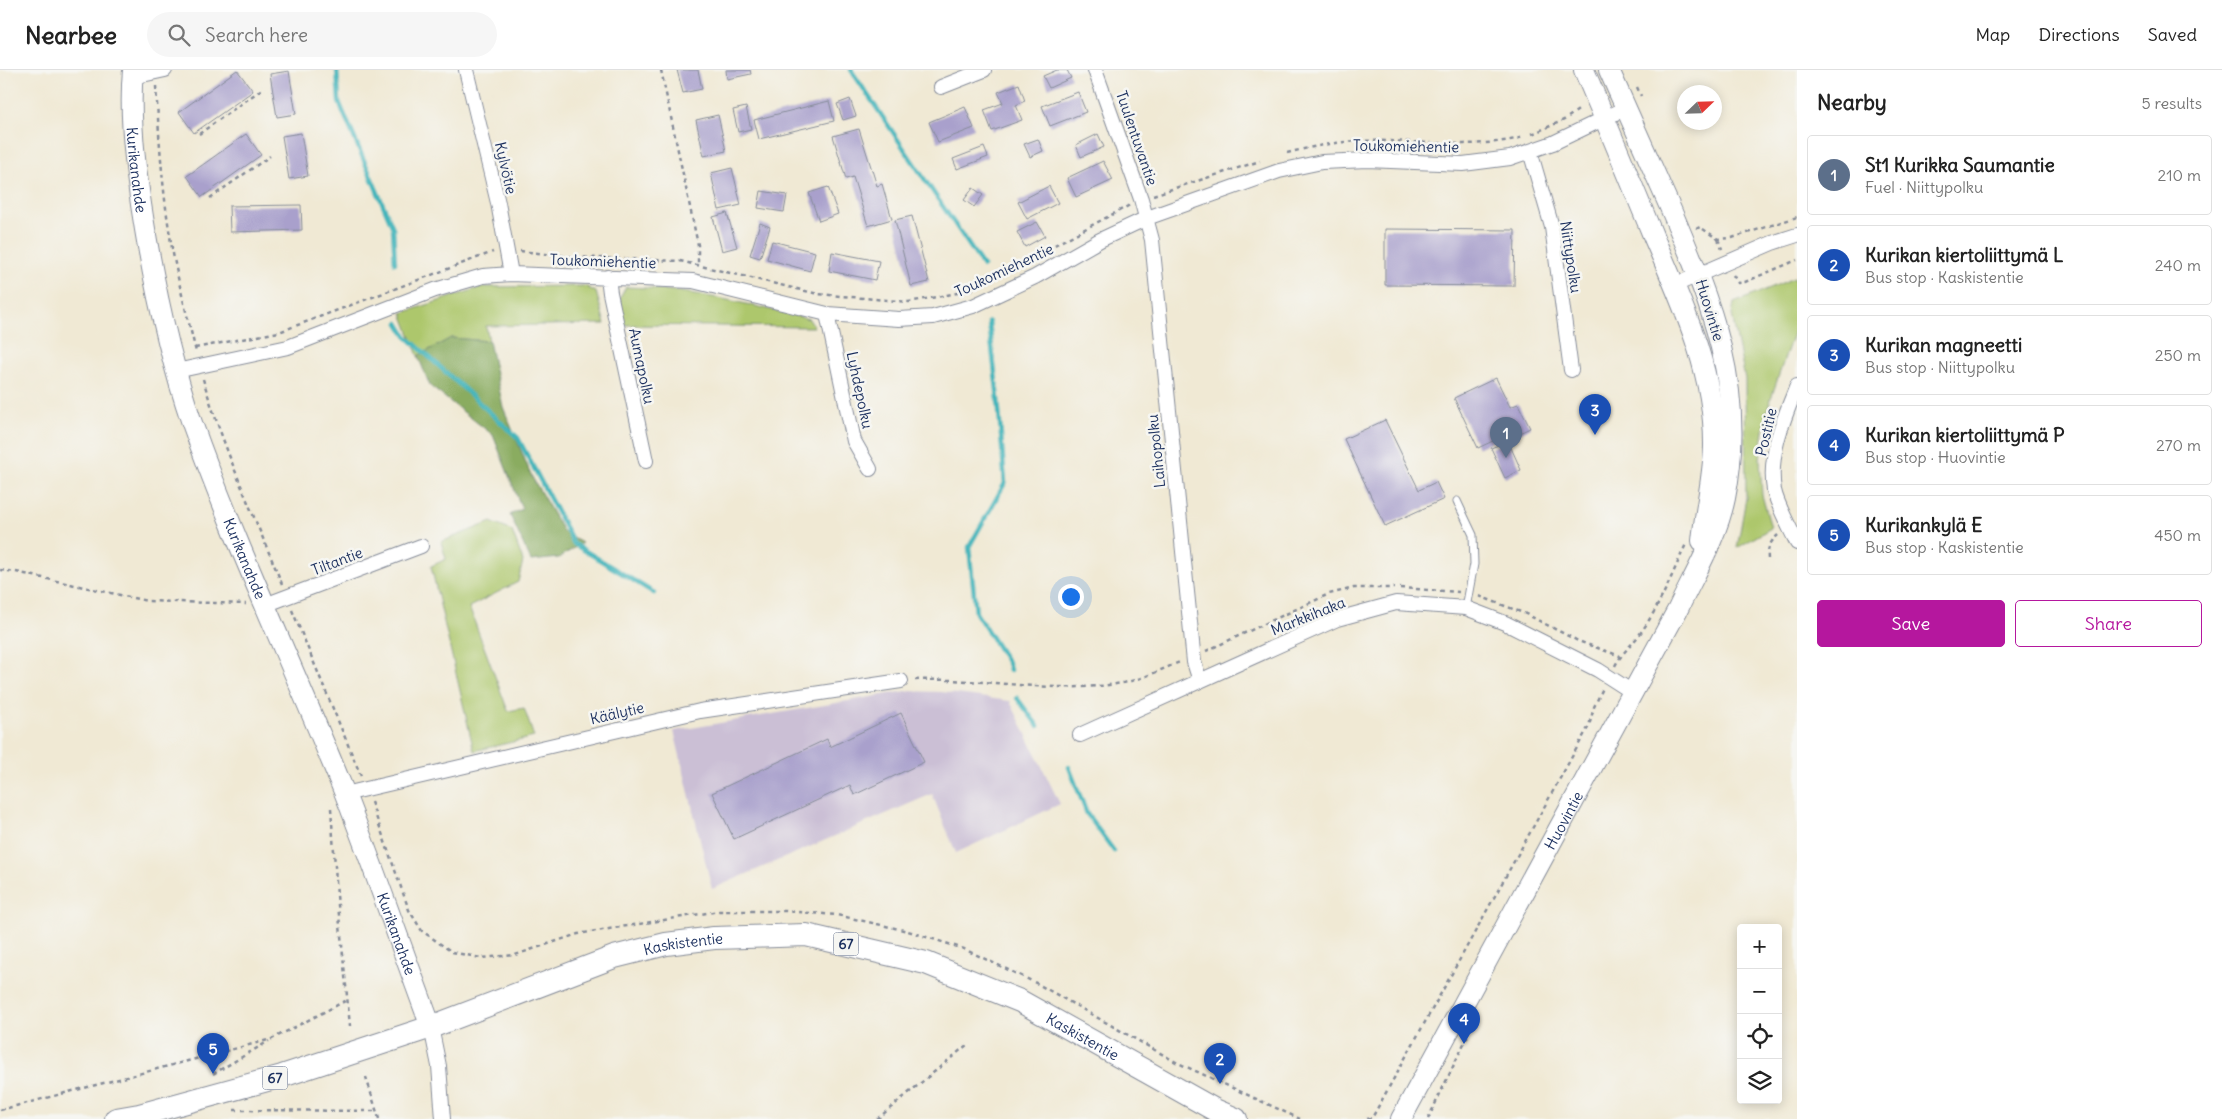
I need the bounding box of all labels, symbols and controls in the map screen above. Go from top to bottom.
search box [147,12,497,57]
text: Nearbee [25,20,117,50]
icon: search [165,21,193,49]
text: Search here [205,23,308,47]
text: Map [1975,23,2010,46]
text: Directions [2038,23,2120,46]
text: Saved [2148,23,2197,46]
north arrow [1677,85,1722,130]
street label: Tuulentuvantie [1112,88,1162,188]
text: Nearby [1817,89,1887,116]
text: 5 results [2141,93,2202,113]
street label: Kurikanahde [123,126,152,214]
street label: Toukomiehentie [1353,136,1459,156]
street label: Kylvötie [491,140,521,196]
text: St1 Kurikka Saumantie [1865,153,2055,177]
text: 1 [1831,165,1837,185]
text: 210 m [2158,165,2201,185]
text: Fuel · Niittypolku [1865,177,1983,197]
street label: Niittypolku [1556,220,1586,294]
street label: Toukomiehentie [952,239,1056,301]
text: Kurikan kiertoliittymä L [1865,243,2063,267]
street label: Toukomiehentie [549,250,657,272]
text: 2 [1830,255,1838,275]
text: 240 m [2155,255,2201,275]
text: Bus stop · Kaskistentie [1865,267,2024,287]
street label: Huovintie [1692,277,1728,343]
street label: Aumapolku [625,326,659,406]
text: Kurikan magneetti [1865,333,2022,357]
text: 3 [1829,345,1839,365]
text: 250 m [2155,345,2201,365]
street label: Lyhdepolku [843,350,878,431]
text: Bus stop · Niittypolku [1865,357,2015,377]
pin: 3 [1579,394,1611,435]
street label: Postitie [1751,406,1781,458]
street label: Laihopolku [1143,413,1169,489]
pin: 1 [1490,417,1522,458]
text: Kurikan kiertoliittymä P [1865,423,2064,447]
text: 4 [1829,435,1839,455]
text: 270 m [2156,435,2201,455]
text: Bus stop · Huovintie [1865,447,2006,467]
text: Kurikankylä E [1865,513,1982,537]
street label: Kurikanahde [220,515,271,602]
text: 5 [1829,525,1839,545]
text: 450 m [2154,525,2201,545]
text: Bus stop · Kaskistentie [1865,537,2024,557]
street label: Tiltantie [309,543,365,579]
your location [1058,584,1084,610]
street label: Markkihaka [1268,592,1348,640]
button: Save [1817,600,2005,647]
button: Share [2015,600,2202,647]
street label: Käälytie [588,698,646,728]
street label: Huovintie [1540,788,1587,853]
street label: Kurikanahde [373,890,420,977]
map controls [1737,924,1782,1104]
button: + [1737,924,1782,969]
street label: Kaskistentie [641,928,723,959]
road number: 67 [834,932,858,956]
button: − [1737,969,1782,1014]
pin: 4 [1448,1003,1480,1044]
street label: Kaskistentie [1043,1008,1123,1064]
button: locate [1737,1014,1782,1059]
pin: 5 [197,1033,229,1074]
pin: 2 [1204,1043,1236,1084]
button: layers [1737,1059,1782,1104]
road number: 67 [262,1066,288,1090]

